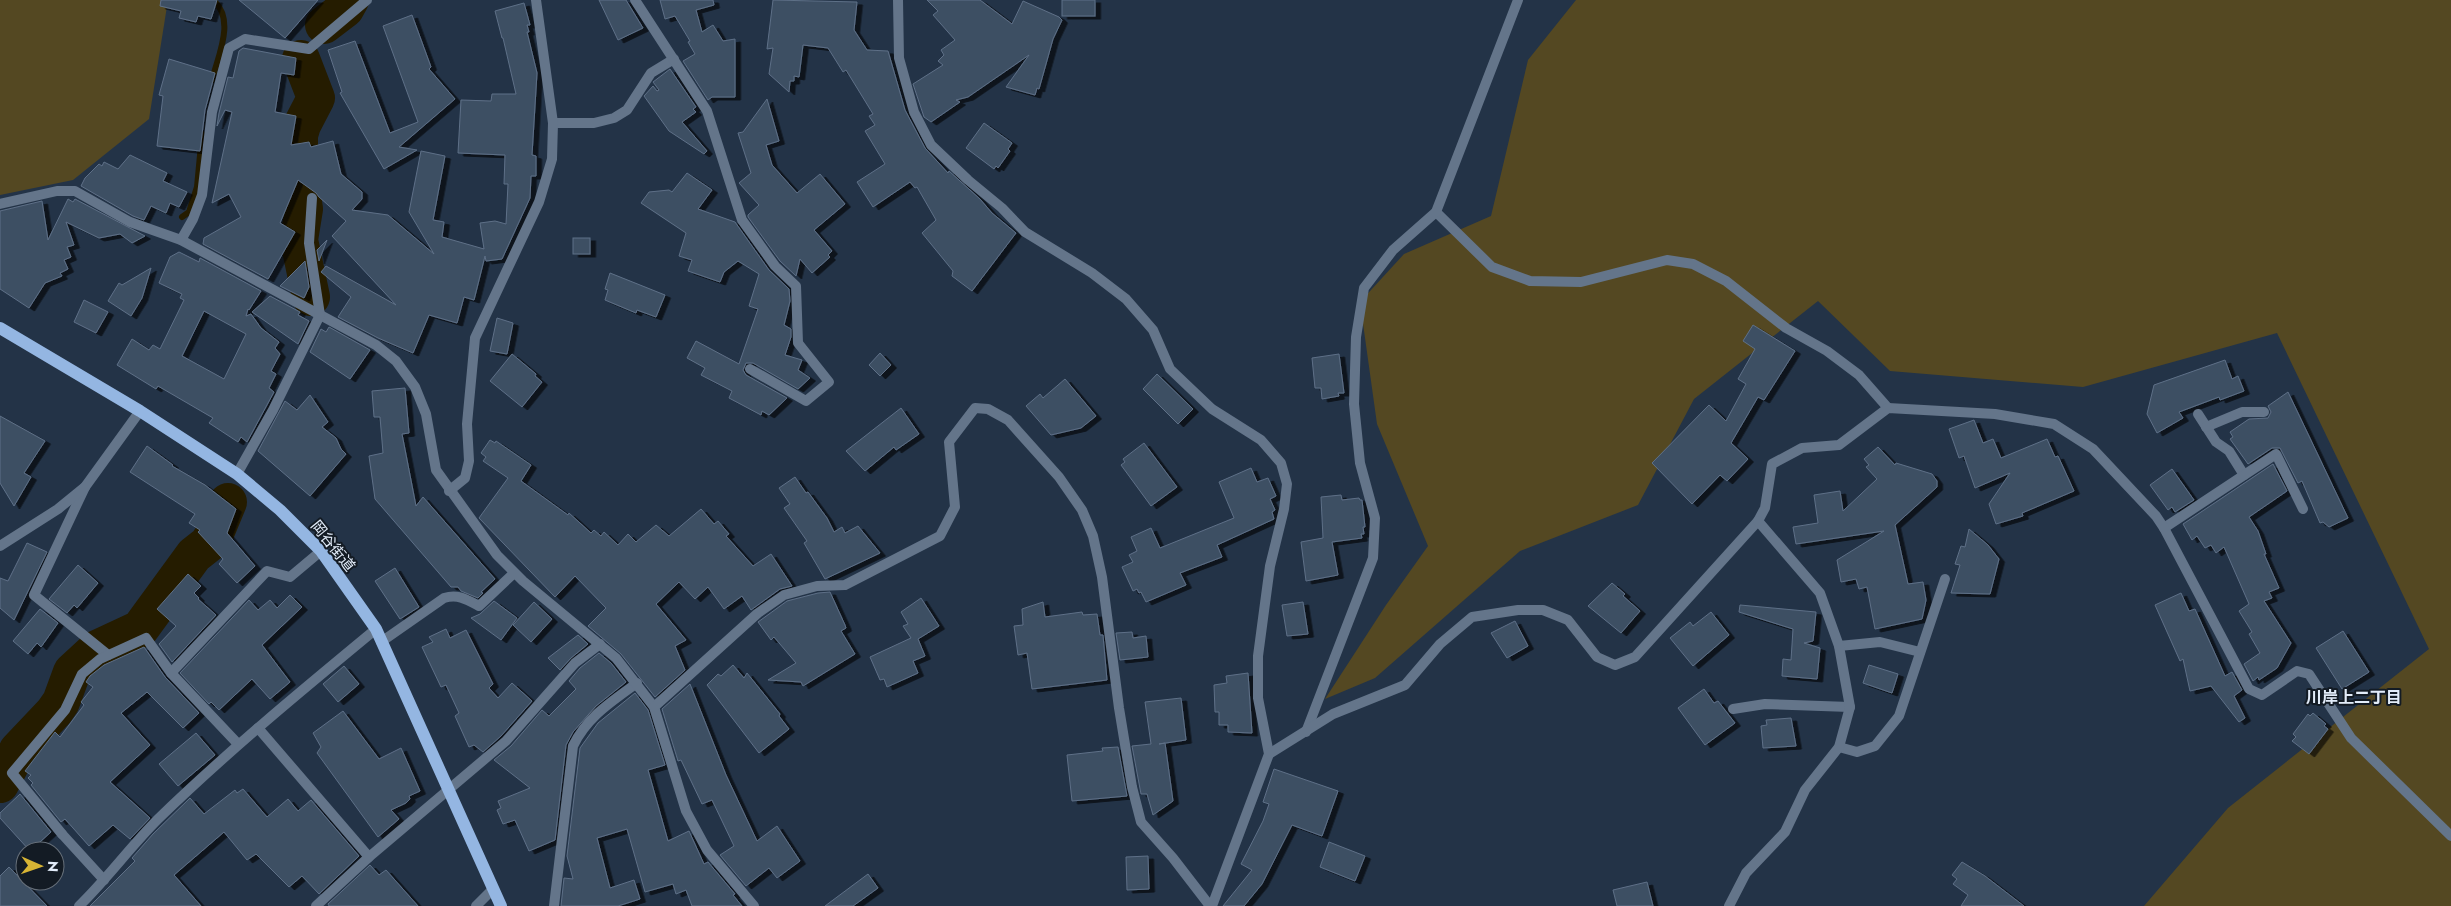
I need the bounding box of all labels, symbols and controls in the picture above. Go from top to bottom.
street label: 岡谷街道 [306,516,360,576]
district label: 川岸上二丁目 [2306,686,2402,709]
north arrow [15,841,65,891]
text: N [43,861,63,872]

